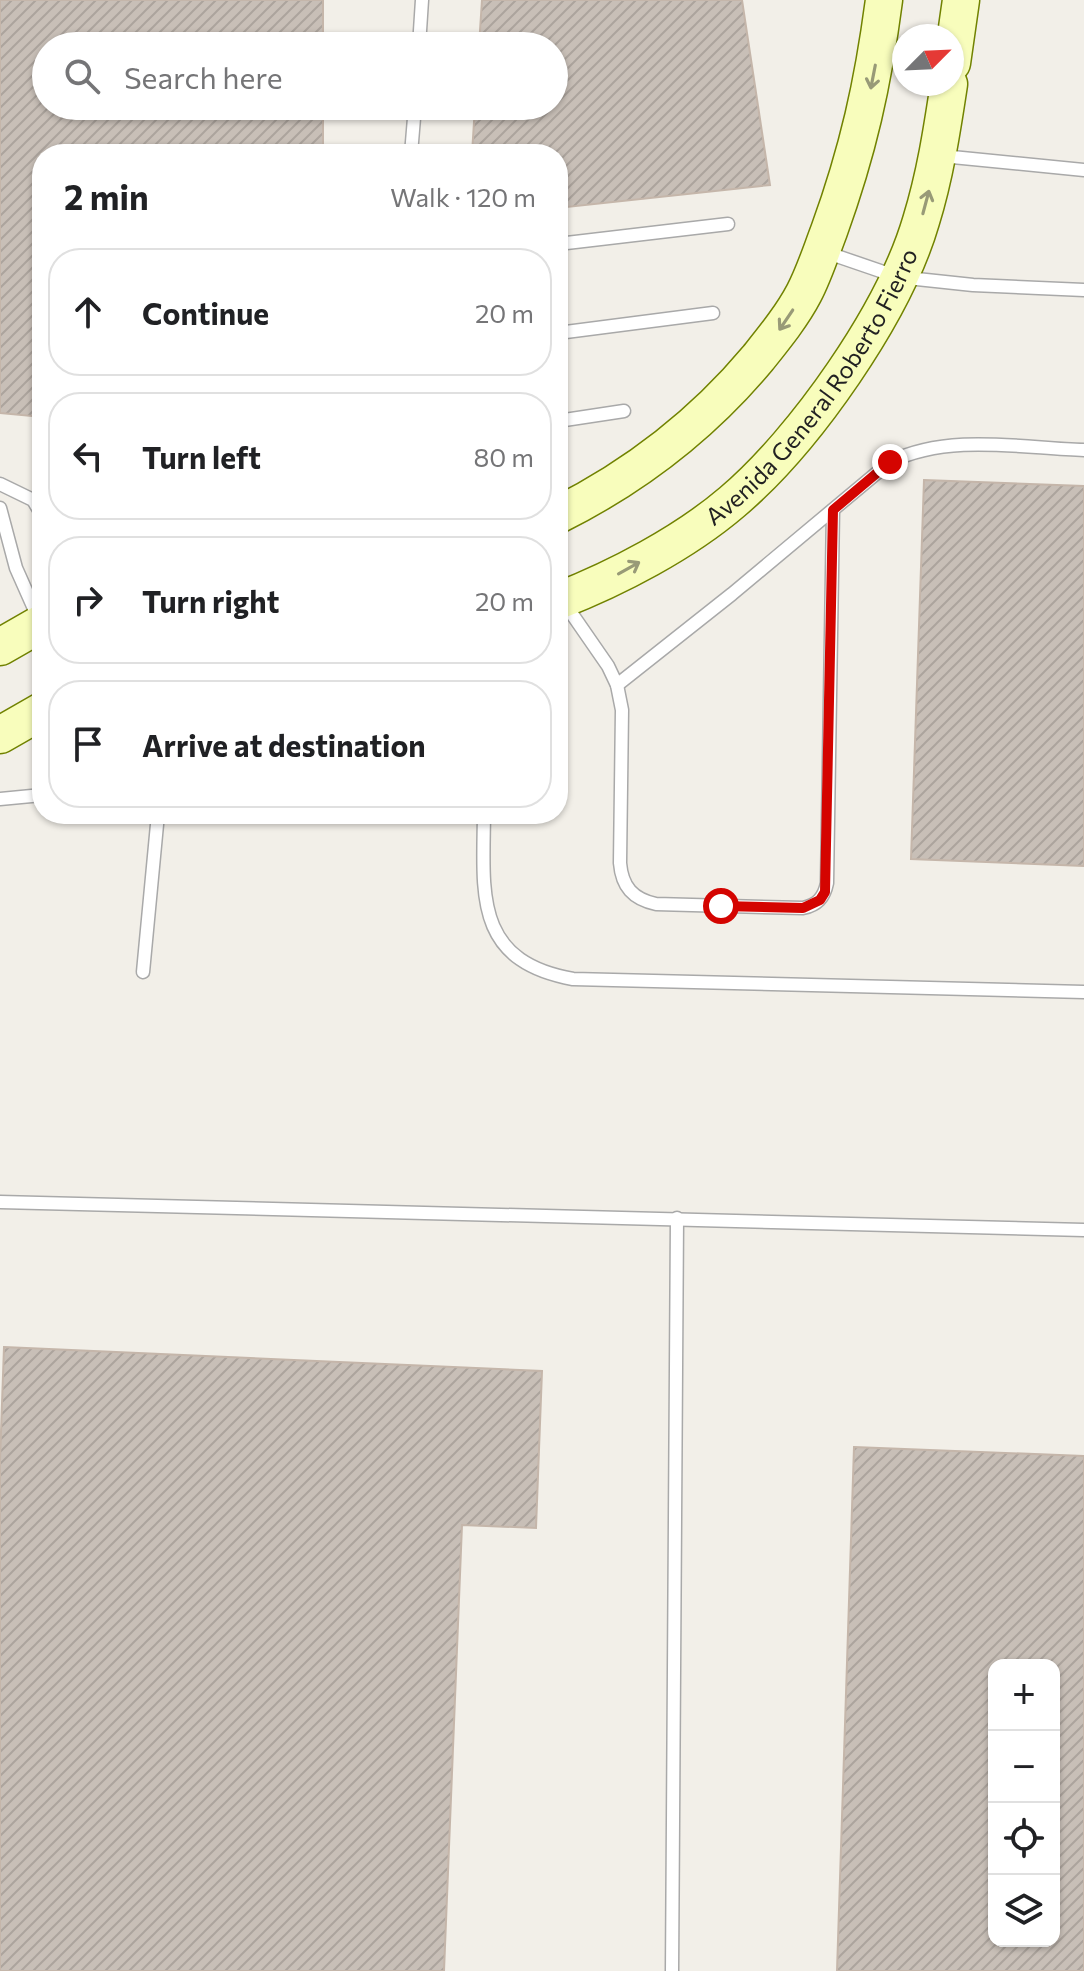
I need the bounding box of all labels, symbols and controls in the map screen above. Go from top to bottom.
north arrow [892,24,964,96]
search box [32,32,568,120]
icon: search [60,54,104,98]
text: Search here [124,58,283,95]
one-way arrow [864,64,879,89]
text: 2 min [64,175,149,217]
text: Walk · 120 m [390,181,536,212]
one-way arrow [920,190,935,216]
street label: Avenida General Roberto Fierro [699,244,923,531]
icon: ahead [66,290,110,334]
text: Continue [142,294,269,331]
text: 20 m [475,297,534,328]
one-way arrow [778,309,794,331]
icon: left [66,434,110,478]
text: Turn left [142,438,261,475]
text: 80 m [474,441,534,472]
route end [872,444,908,480]
one-way arrow [616,559,640,575]
icon: right [66,578,110,622]
text: Turn right [142,582,279,619]
text: 20 m [475,585,534,616]
icon: arrive [66,722,110,766]
text: Arrive at destination [142,726,426,763]
route start [703,888,739,924]
map controls [988,1659,1060,1947]
button: + [988,1659,1060,1731]
button: − [988,1731,1060,1803]
button: locate [988,1803,1060,1875]
button: layers [988,1875,1060,1947]

